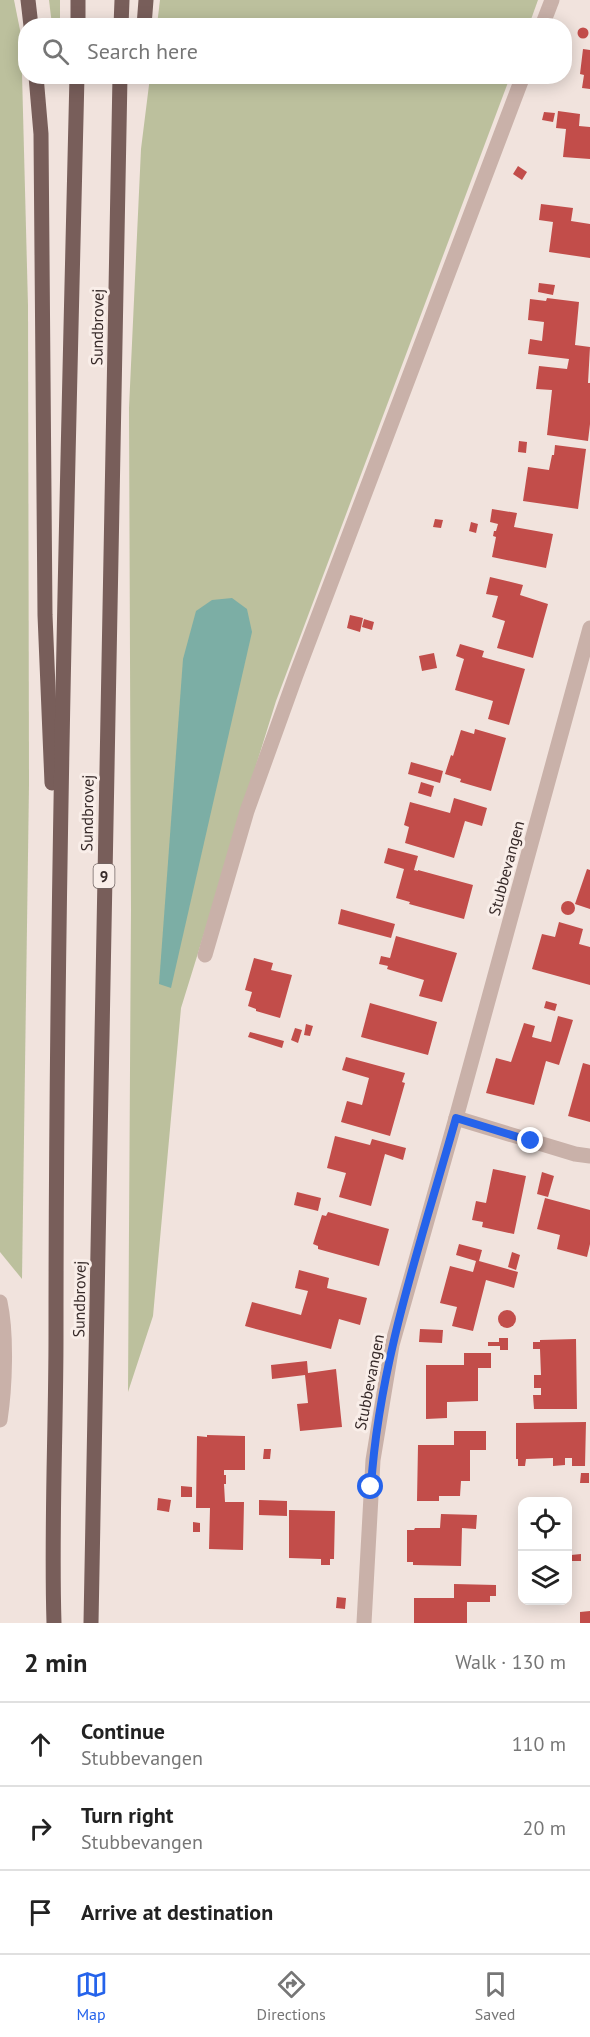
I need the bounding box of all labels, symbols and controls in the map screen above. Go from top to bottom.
search box [18,18,572,84]
icon: search [39,35,72,68]
text: Search here [87,37,198,65]
street label: Sundbrovej [86,288,108,366]
street label: Sundbrovej [76,774,98,852]
street label: Stubbevangen [484,818,528,918]
road number: 9 [94,864,114,888]
route end [517,1127,543,1153]
street label: Sundbrovej [68,1260,90,1338]
street label: Stubbevangen [350,1332,388,1432]
route start [357,1473,383,1499]
map controls [518,1497,572,1605]
button: locate [518,1497,572,1551]
button: layers [518,1551,572,1605]
text: 2 min [24,1646,87,1679]
text: Walk · 130 m [455,1649,566,1675]
text: Continue [81,1717,165,1745]
icon: ahead [24,1728,57,1761]
text: 110 m [512,1731,566,1757]
text: Stubbevangen [81,1745,203,1771]
text: Turn right [81,1801,173,1829]
icon: right [24,1812,57,1845]
text: 20 m [523,1815,566,1841]
text: Stubbevangen [81,1829,203,1855]
icon: arrive [24,1896,57,1929]
text: Arrive at destination [81,1898,273,1926]
tab: Map [75,1968,108,2024]
tab: Directions [257,1968,326,2024]
tab: Saved [475,1968,515,2024]

